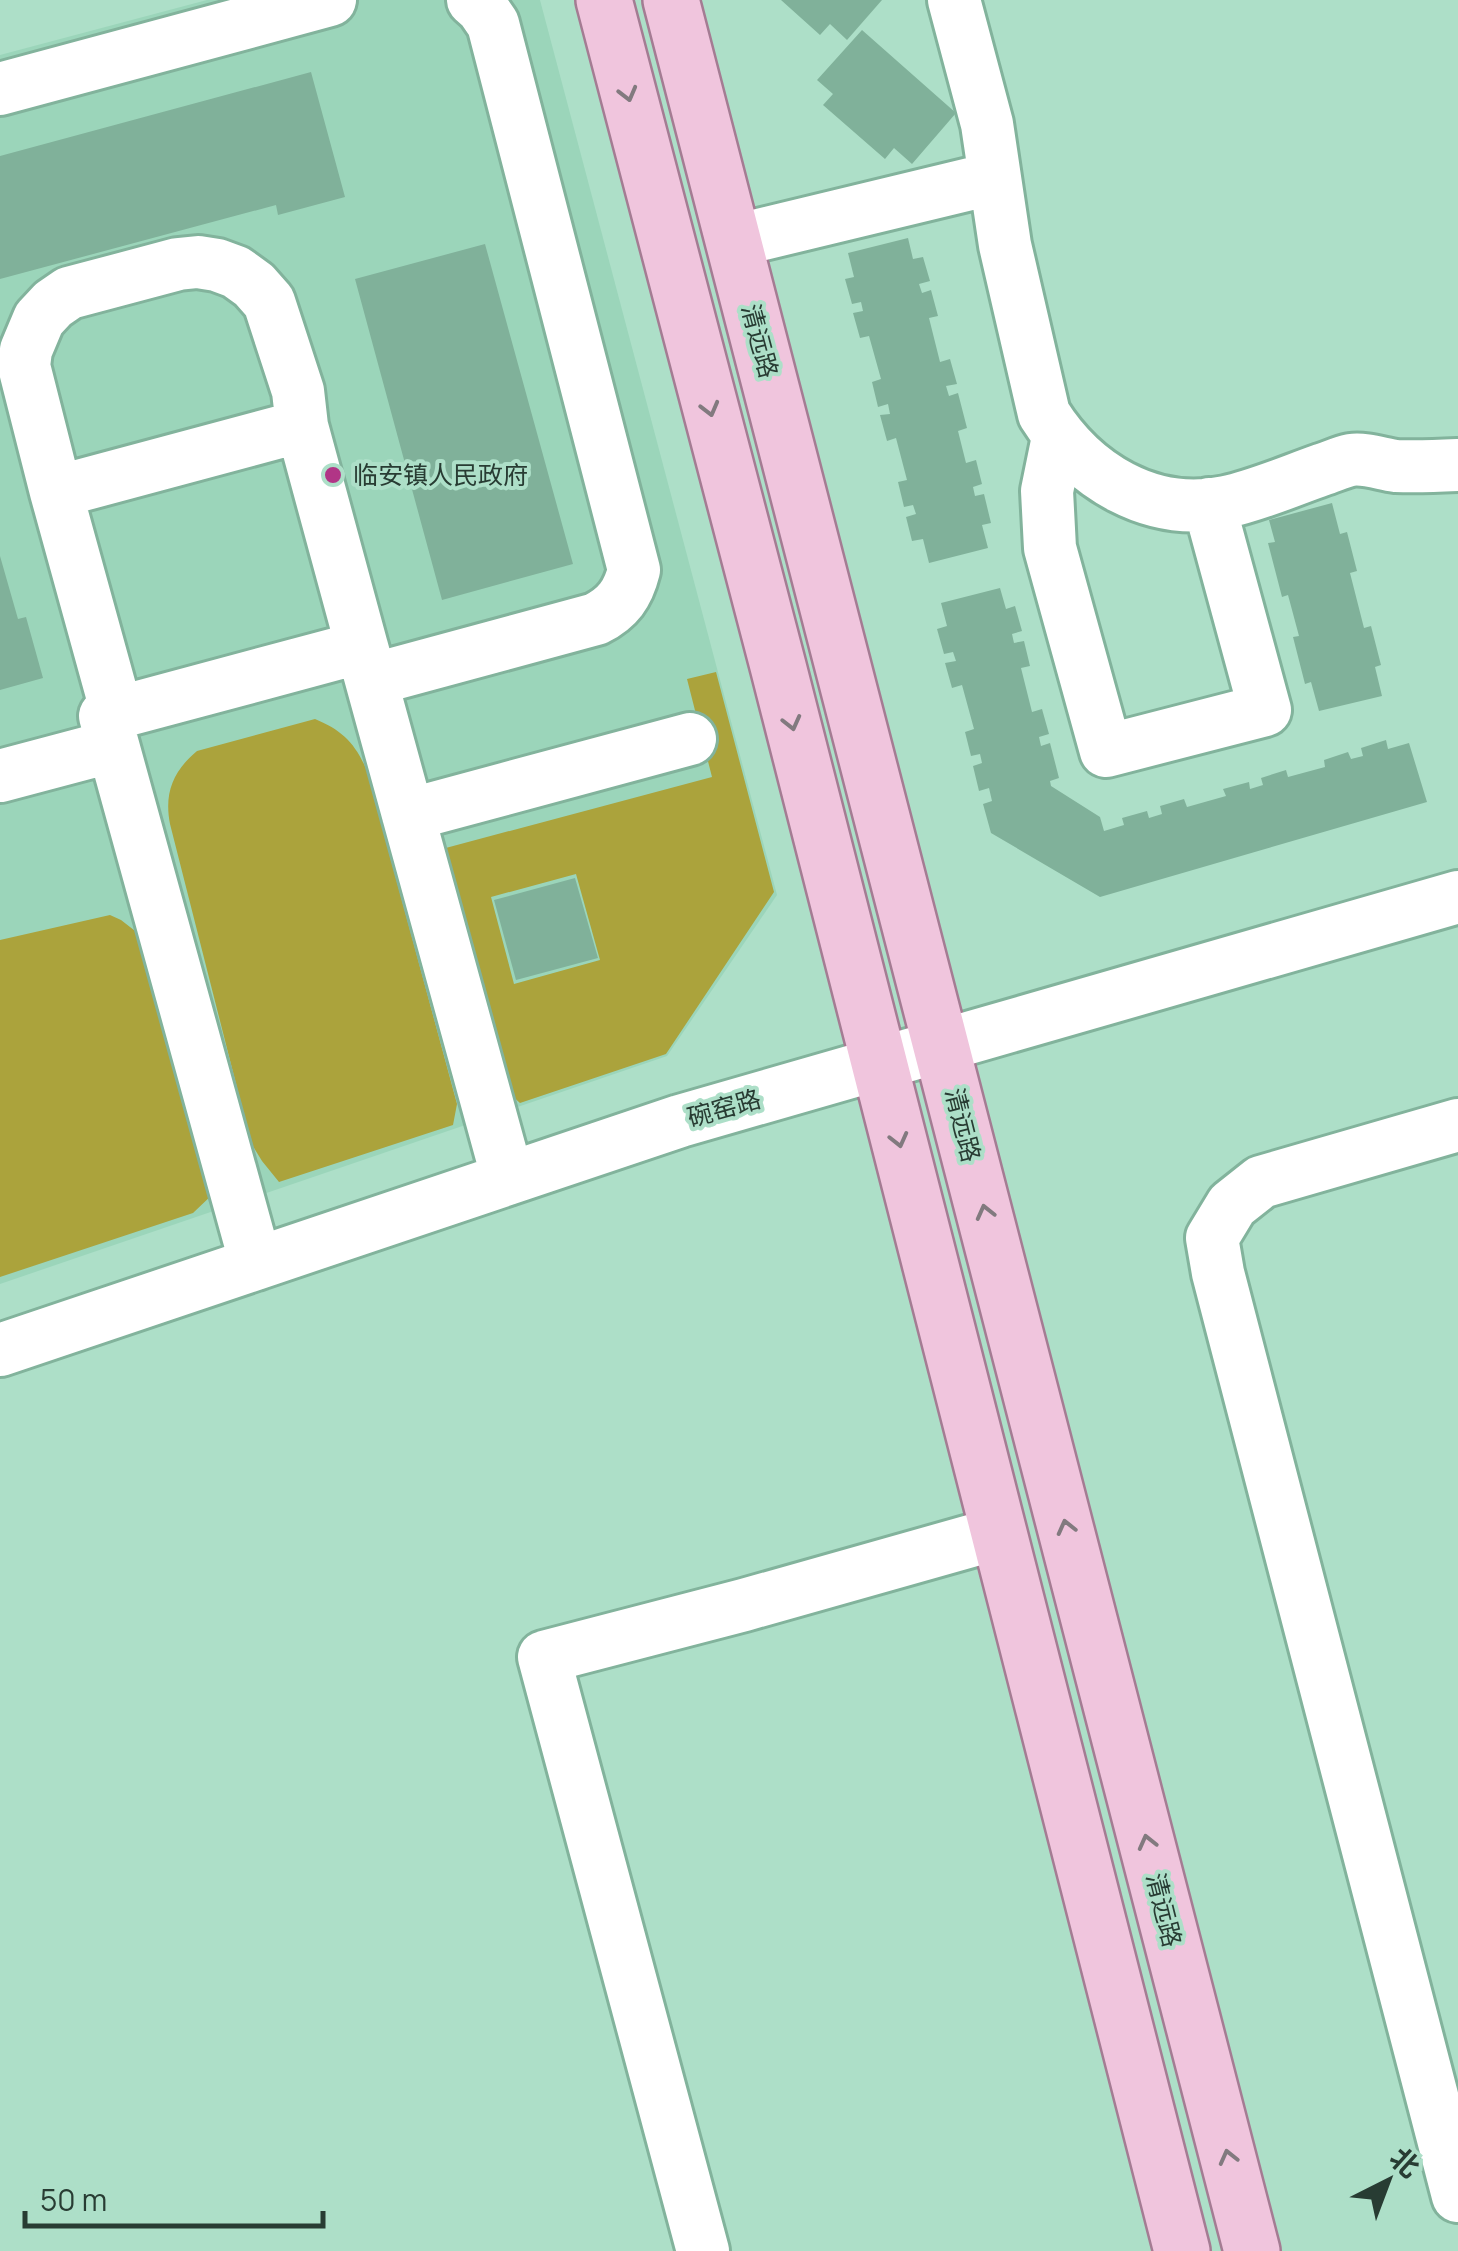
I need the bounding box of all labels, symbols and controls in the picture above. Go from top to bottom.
one-way arrow [617,85,638,102]
street label: 清远路 [734,300,787,382]
one-way arrow [699,400,720,417]
place label: 临安镇人民政府 [353,457,528,492]
marker: 临安镇人民政府 [322,464,344,486]
one-way arrow [780,714,801,731]
street label: 碗窑路 [683,1080,765,1135]
street label: 清远路 [937,1084,990,1166]
one-way arrow [887,1131,908,1148]
one-way arrow [976,1204,997,1221]
one-way arrow [1057,1519,1078,1536]
one-way arrow [1137,1834,1158,1851]
street label: 清远路 [1138,1869,1191,1951]
north arrow [1338,2131,1438,2231]
text: 北 [1382,2138,1429,2185]
one-way arrow [1218,2149,1239,2166]
scale bar [25,2166,322,2228]
text: 50 m [40,2179,107,2220]

